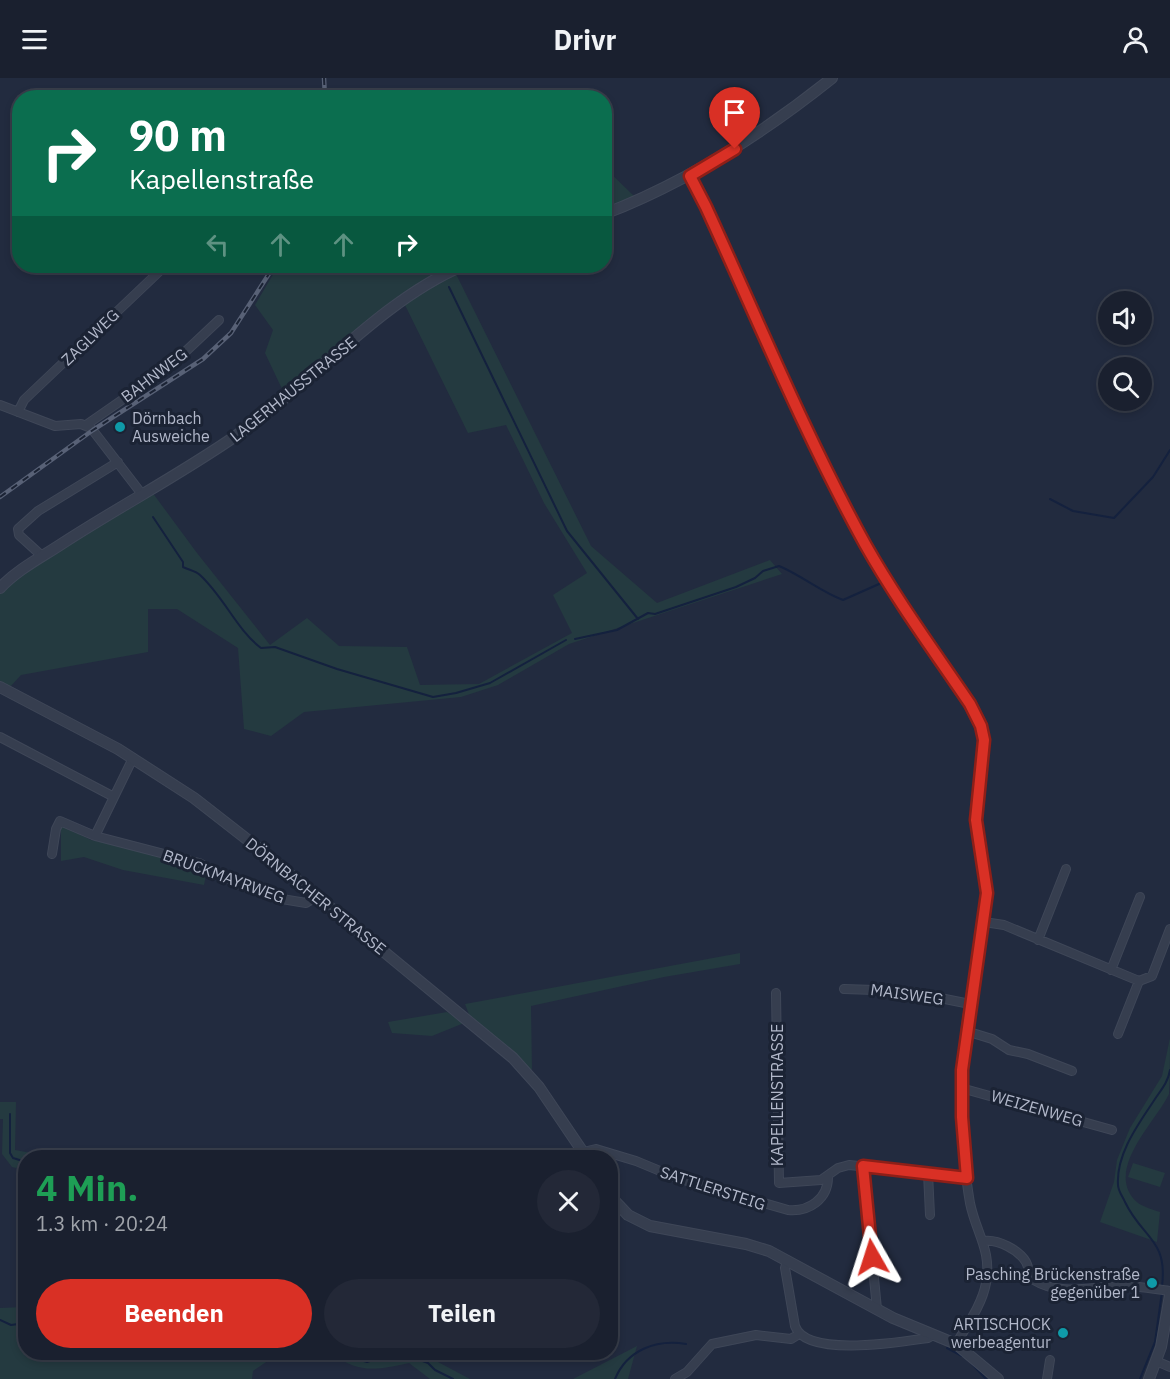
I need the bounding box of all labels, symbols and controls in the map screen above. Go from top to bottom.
text: Drivr [554,22,616,57]
icon: menu [18,23,51,56]
icon: person [1119,23,1152,56]
pin [709,87,760,149]
icon: arrive [718,96,751,129]
text: 90 m [129,108,227,163]
icon: right [30,114,108,192]
text: Kapellenstraße [129,161,314,196]
icon: left [201,228,234,261]
icon: ahead [264,228,297,261]
icon: ahead [327,228,360,261]
icon: right [390,228,423,261]
map controls [1098,291,1152,411]
button: sound [1098,291,1152,345]
street label: ZAGLWEG [57,305,123,369]
street label: LAGERHAUSSTRASSE [226,332,360,446]
street label: BAHNWEG [117,344,191,406]
button: search [1098,357,1152,411]
place label: Dörnbach Ausweiche [132,408,210,446]
marker: Dörnbach Ausweiche [113,420,127,434]
street label: DÖRNBACHER STRASSE [242,833,390,959]
street label: BRUCKMAYRWEG [160,845,288,907]
street label: MAISWEG [869,979,945,1009]
street label: KAPELLENSTRASSE [767,1024,787,1166]
street label: WEIZENWEG [989,1085,1085,1131]
street label: SATTLERSTEIG [658,1162,768,1214]
text: 4 Min. [36,1164,139,1211]
button: close [537,1170,600,1233]
text: 1.3 km · 20:24 [36,1210,168,1237]
position arrow [840,1225,904,1289]
place label: Pasching Brückenstraße gegenüber 1 [966,1264,1140,1302]
marker: Pasching Brückenstraße gegenüber 1 [1145,1276,1159,1290]
button: Beenden [36,1279,312,1348]
button: Teilen [324,1279,600,1348]
place label: ARTISCHOCK werbeagentur [951,1314,1051,1352]
marker: ARTISCHOCK werbeagentur [1056,1326,1070,1340]

